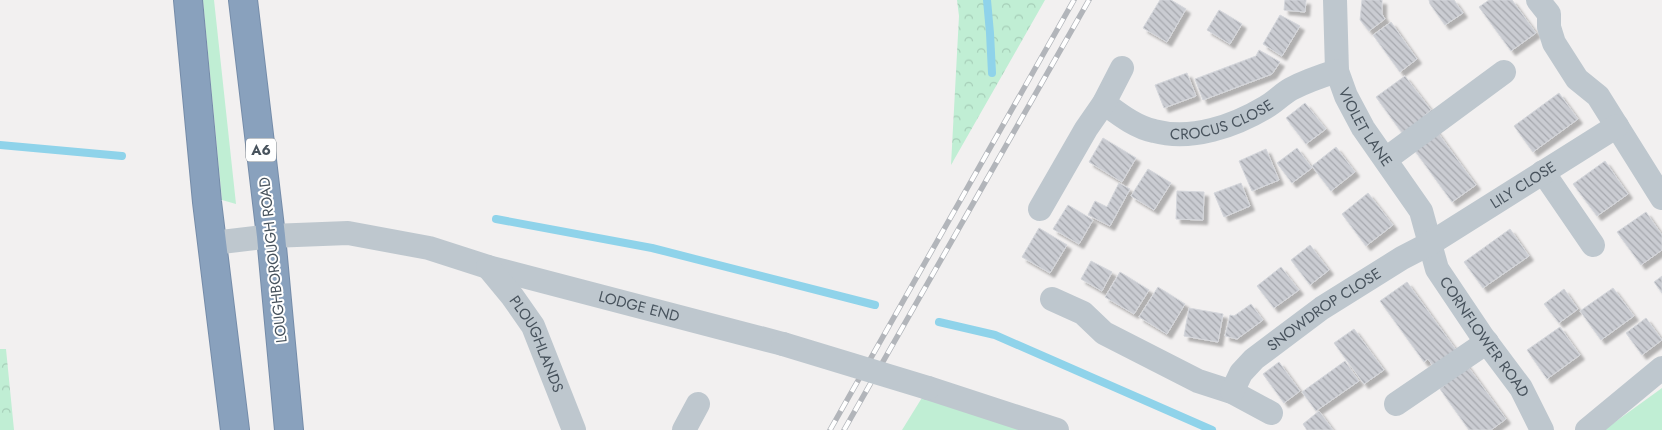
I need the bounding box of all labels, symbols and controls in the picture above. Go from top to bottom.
street label: VIOLET LANE [1333,85,1398,171]
street label: CROCUS CLOSE [1170,94,1278,145]
road number: A6 [246,138,276,162]
street label: LILY CLOSE [1486,156,1560,214]
street label: LOUGHBOROUGH ROAD [253,176,293,344]
street label: SNOWDROP CLOSE [1262,263,1386,357]
street label: CORNFLOWER ROAD [1434,272,1535,401]
street label: LODGE END [596,285,682,328]
street label: PLOUGHLANDS [504,291,569,396]

